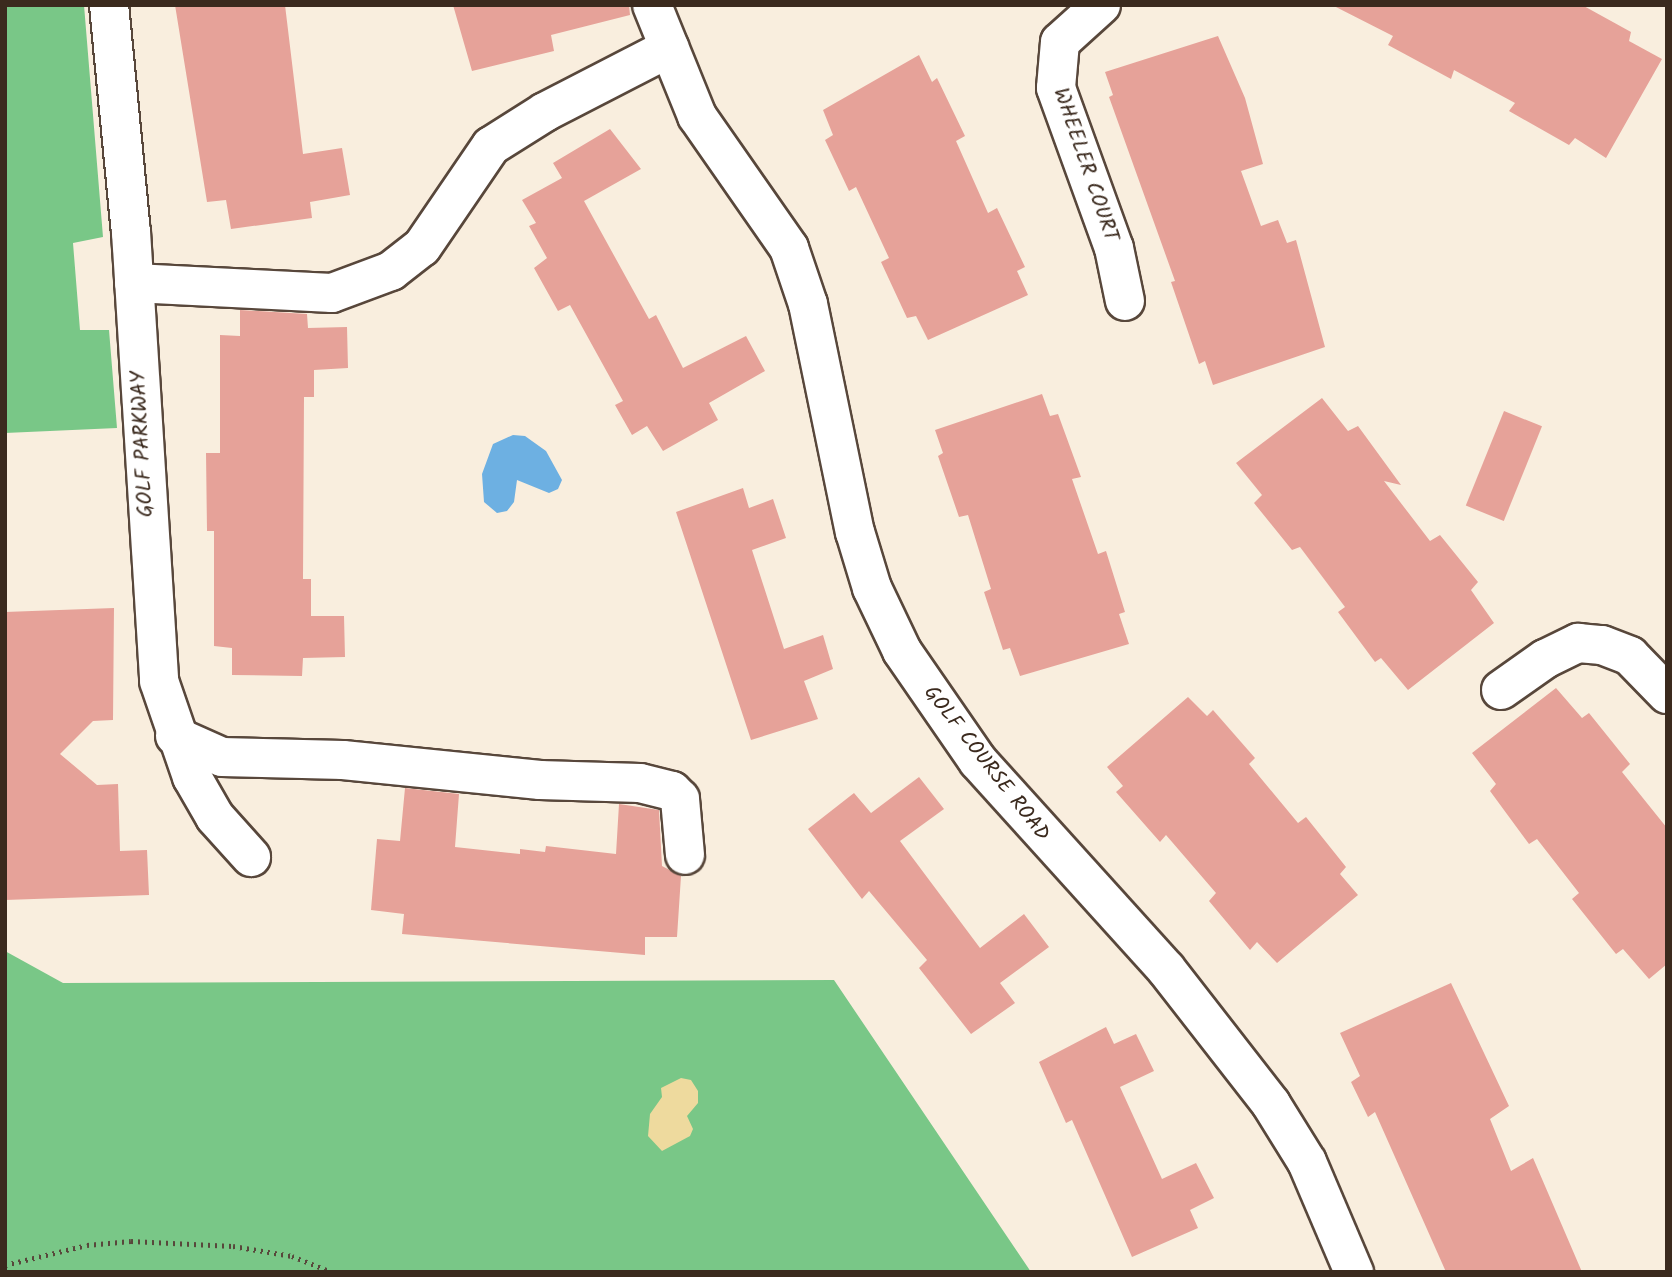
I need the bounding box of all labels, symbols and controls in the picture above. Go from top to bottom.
street label: WHEELER COURT [1047,85,1123,245]
street label: GOLF PARKWAY [127,370,159,518]
street label: GOLF COURSE ROAD [918,681,1054,847]

